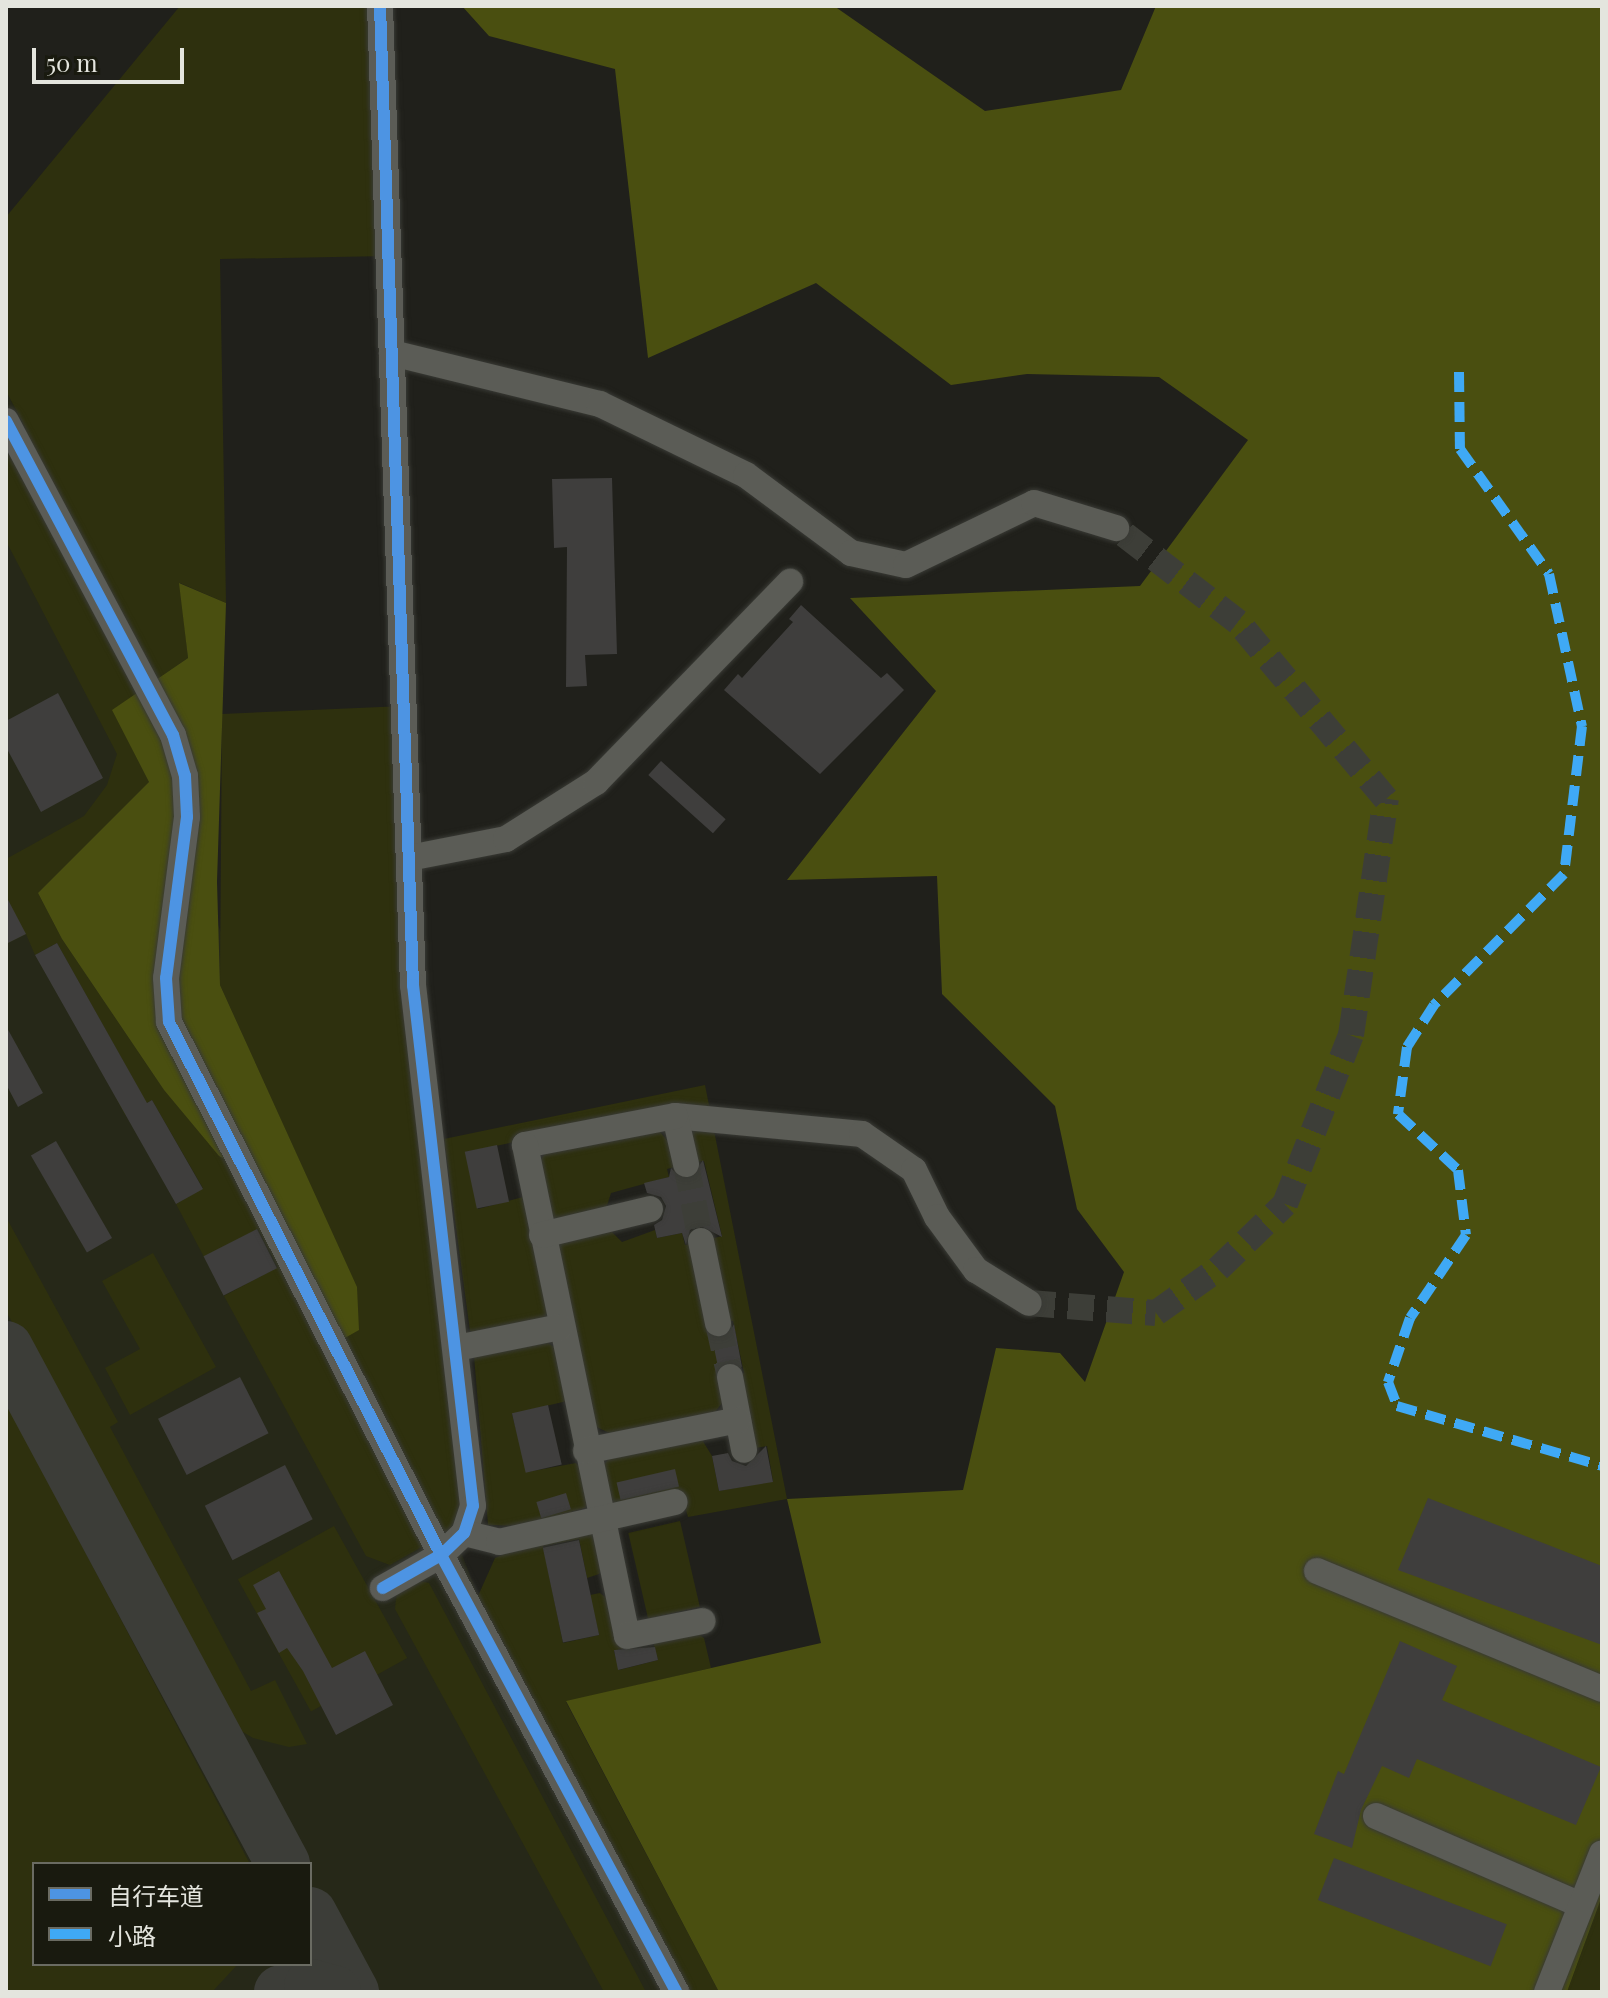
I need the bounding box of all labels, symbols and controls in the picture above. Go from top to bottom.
scale bar [36,32,188,82]
text: 50 m [46,46,98,78]
legend [32,1862,312,1966]
text: 自行车道 [108,1879,204,1911]
text: 小路 [108,1919,156,1951]

